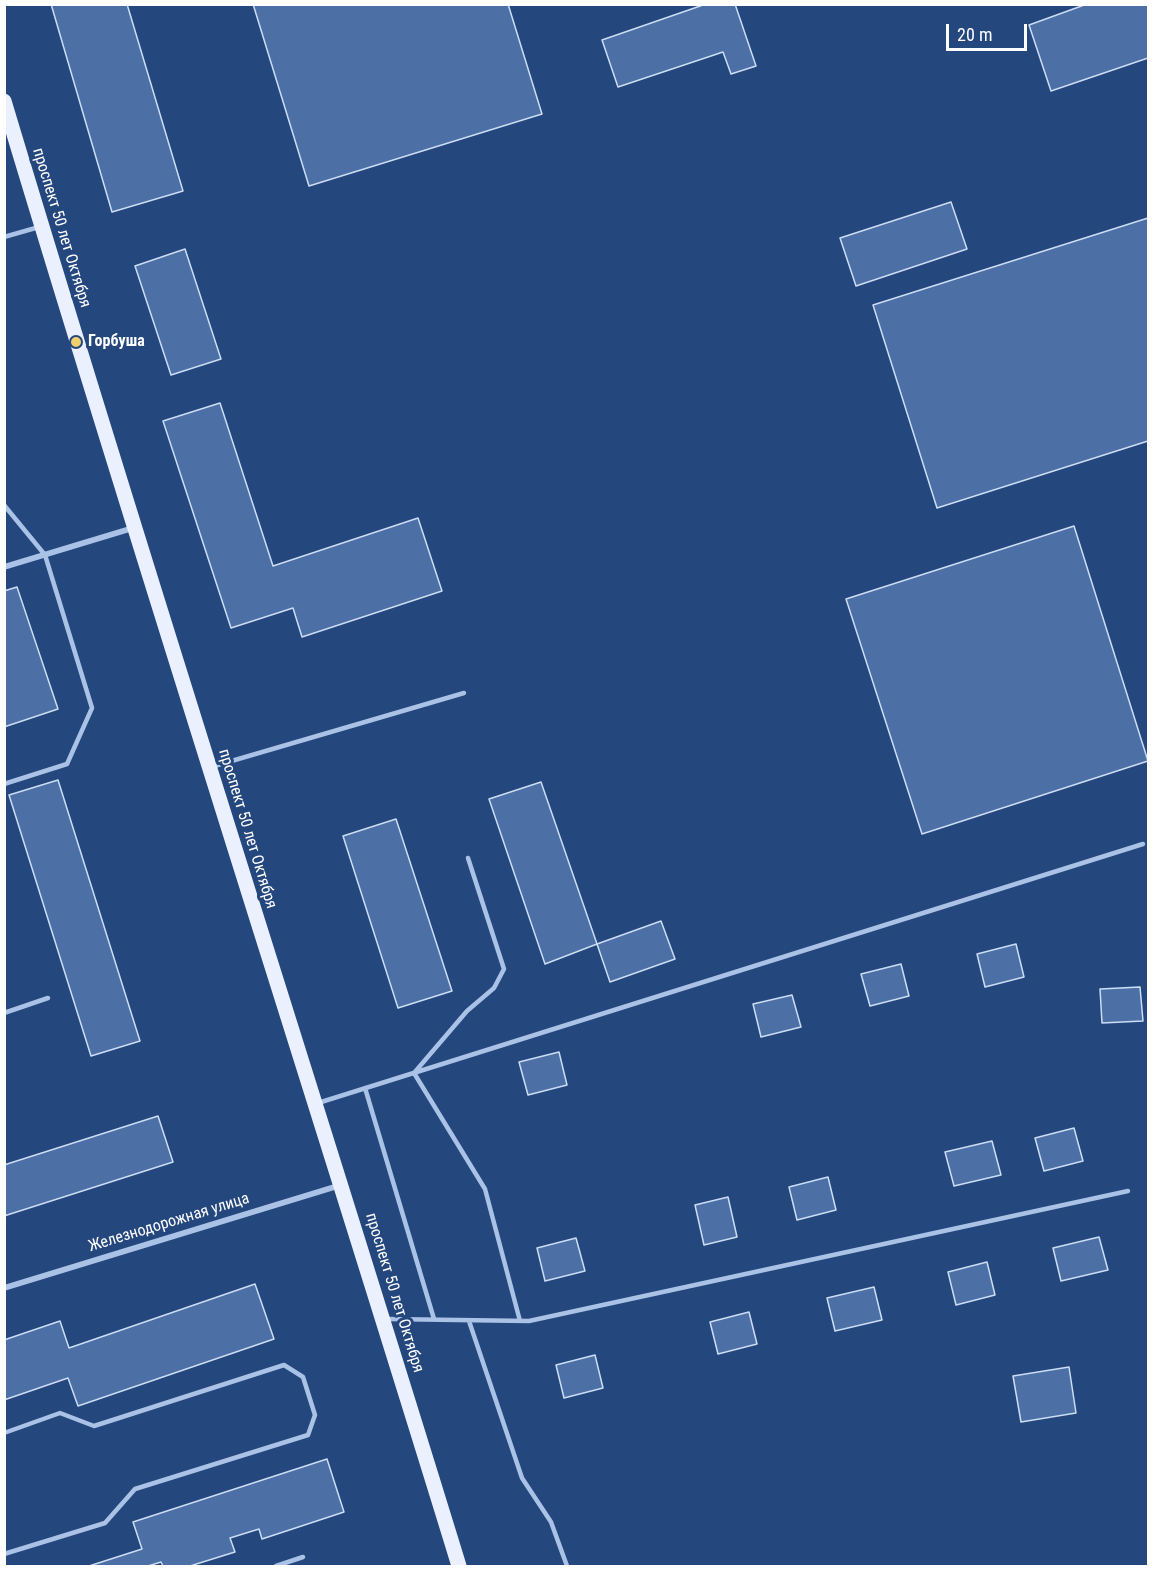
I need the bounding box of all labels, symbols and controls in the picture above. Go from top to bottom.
scale bar [949,12,1030,50]
text: 20 m [957,24,992,45]
street label: проспект 50 лет Октября [28,146,94,310]
place label: Горбуша [88,332,145,352]
marker: Горбуша [69,335,83,349]
street label: проспект 50 лет Октября [214,747,280,911]
street label: Железнодорожная улица [86,1189,252,1257]
street label: проспект 50 лет Октября [361,1211,427,1375]

